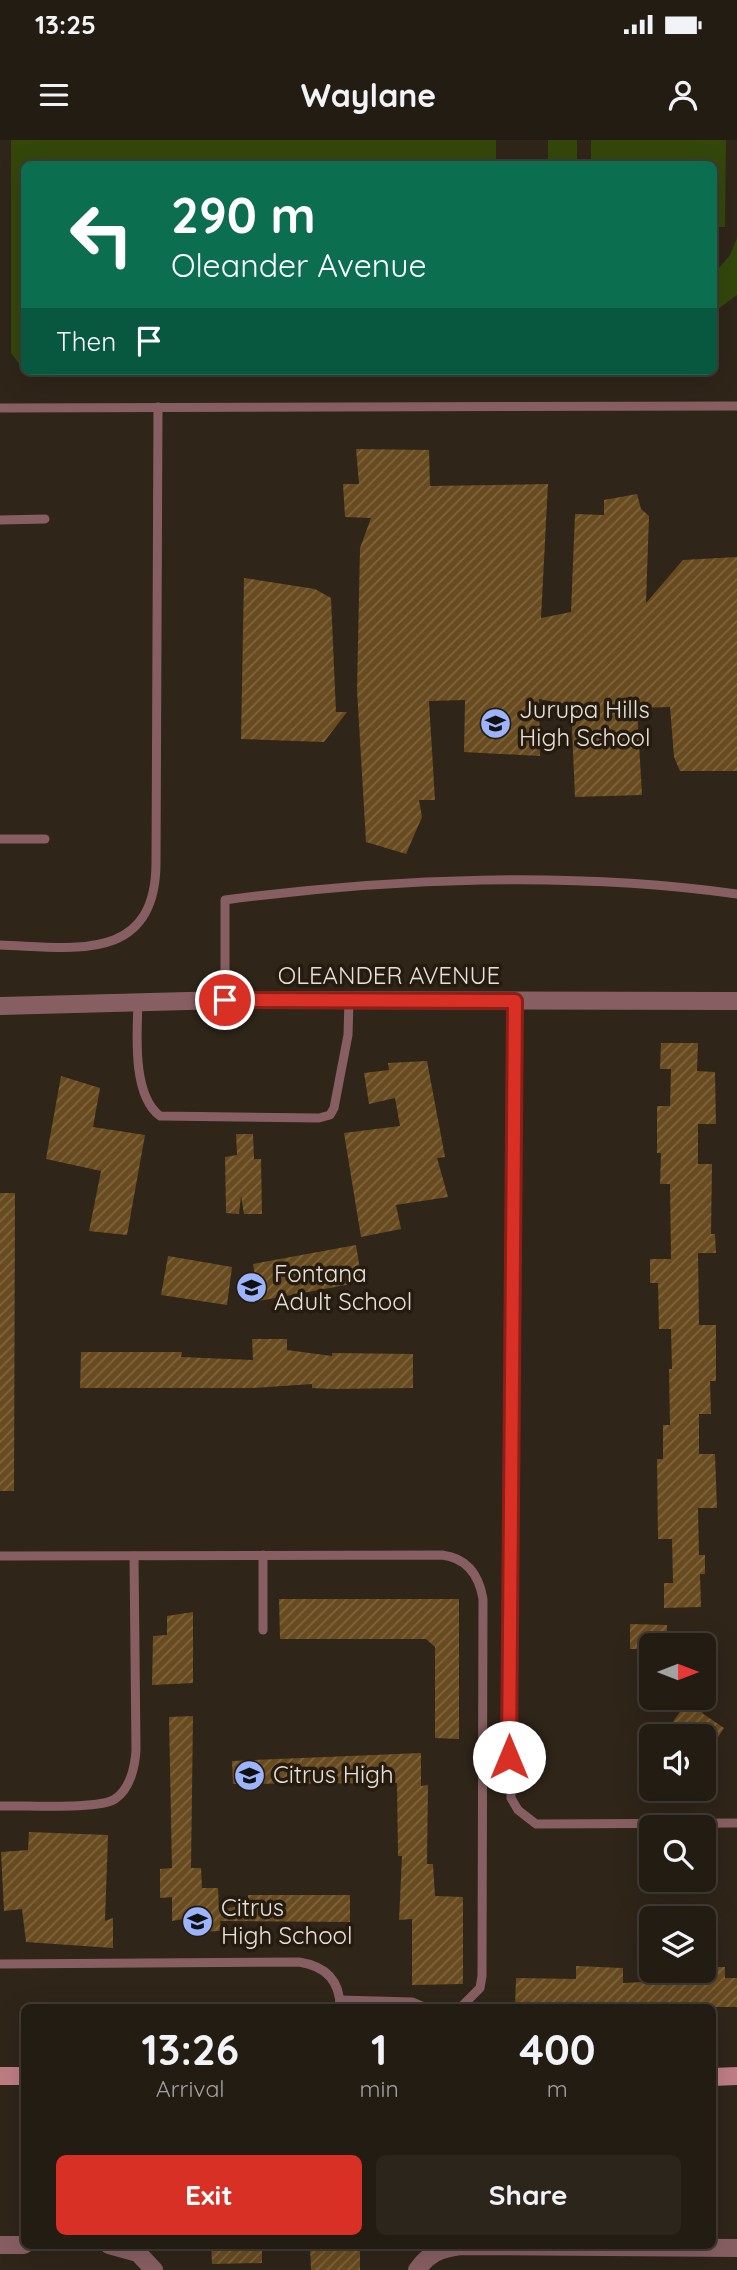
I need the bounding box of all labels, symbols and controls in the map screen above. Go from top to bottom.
text: 13:25 [35,8,96,41]
text: Waylane [301,75,436,115]
icon: menu [35,76,73,114]
icon: person [664,76,702,114]
text: 290 m [171,184,316,245]
icon: left [56,189,147,280]
text: Oleander Avenue [171,245,427,285]
icon: arrive [130,322,168,360]
text: Then [56,325,116,358]
place label: Jurupa Hills High School [519,694,651,752]
school or university icon: Jurupa Hills High School [479,707,513,741]
street label: OLEANDER AVENUE [278,960,500,990]
pin [195,970,255,1030]
icon: arrive [206,981,244,1019]
place label: Fontana Adult School [274,1258,412,1316]
school or university icon: Fontana Adult School [234,1271,268,1305]
north arrow [639,1633,716,1710]
map controls [639,1633,716,1983]
position arrow [472,1720,546,1794]
button: sound [639,1724,716,1801]
school or university icon: Citrus High [233,1758,267,1792]
place label: Citrus High [273,1759,394,1789]
button: search [639,1815,716,1892]
place label: Citrus High School [221,1892,353,1950]
school or university icon: Citrus High School [181,1905,215,1939]
button: layers [639,1906,716,1983]
text: 13:26 [142,2023,239,2076]
text: 1 [371,2023,387,2076]
text: 400 [519,2023,595,2076]
text: Arrival [156,2074,225,2103]
text: min [359,2074,399,2103]
text: m [547,2074,568,2103]
button: Exit [56,2155,362,2235]
button: Share [376,2155,681,2235]

